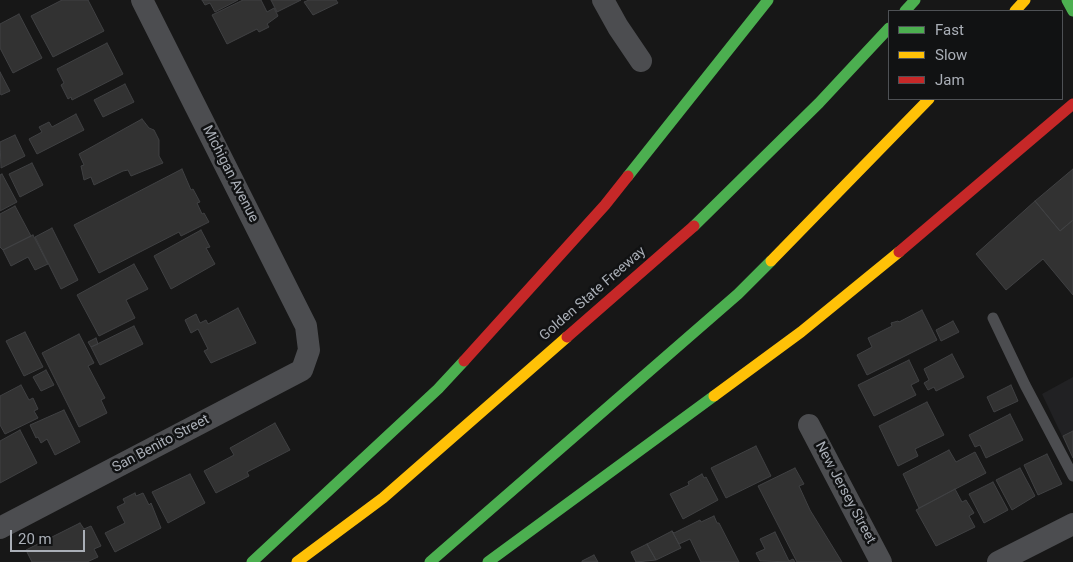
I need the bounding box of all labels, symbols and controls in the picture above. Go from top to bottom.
legend [888,10,1063,100]
text: Fast [935,21,964,39]
text: Slow [935,46,967,64]
text: Jam [935,71,965,89]
street label: Michigan Avenue [198,123,262,225]
street label: Golden State Freeway [537,243,649,345]
street label: San Benito Street [110,411,212,477]
street label: New Jersey Street [811,439,879,547]
scale bar [12,520,88,552]
text: 20 m [18,530,52,548]

